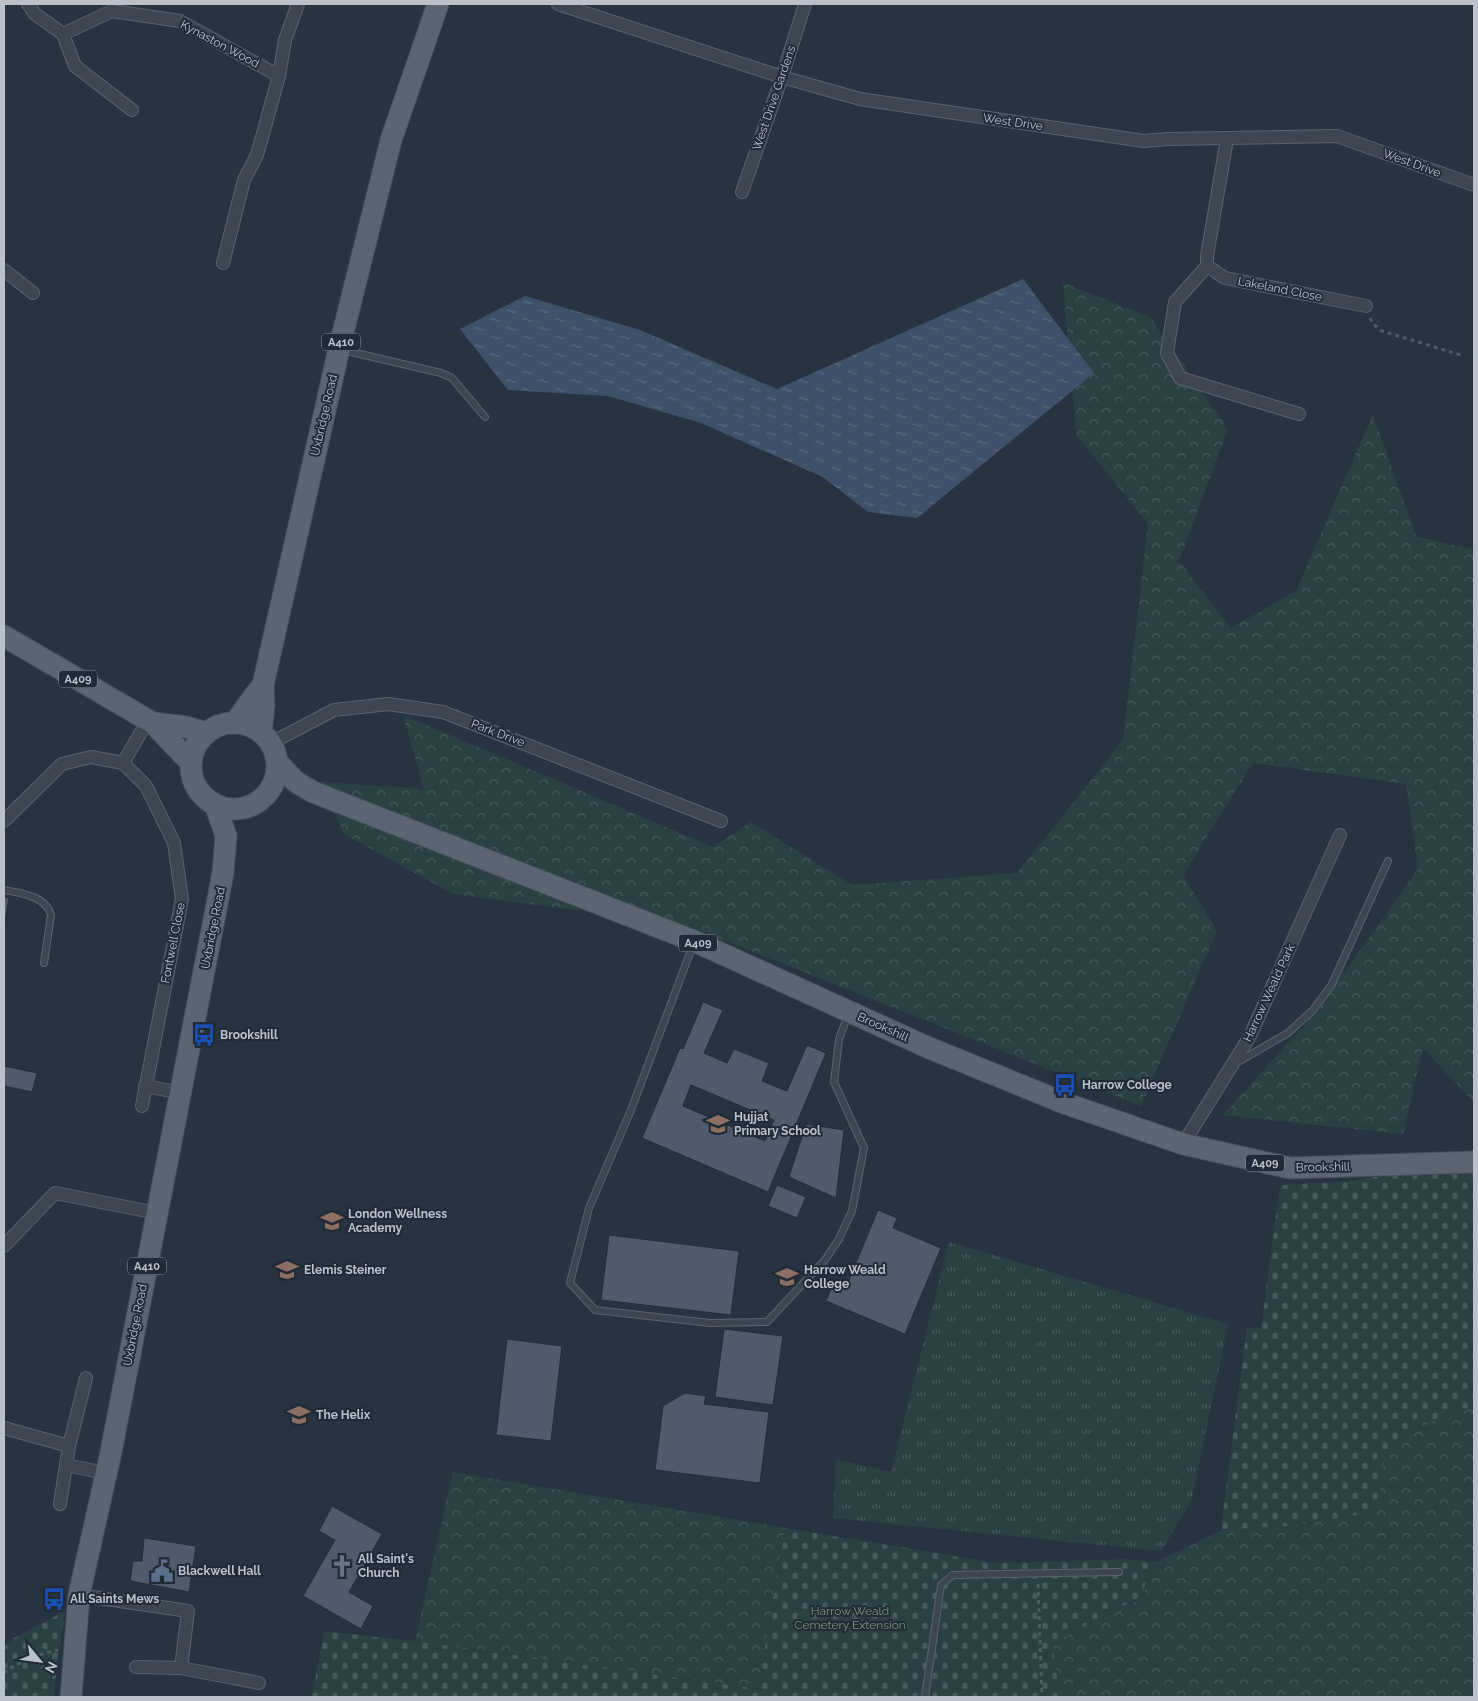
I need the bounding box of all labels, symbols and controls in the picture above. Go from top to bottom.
street label: Kynaston Wood [178,17,262,71]
street label: West Drive Gardens [750,44,799,152]
street label: West Drive [982,111,1044,133]
street label: West Drive [1381,146,1443,180]
street label: Lakeland Close [1237,274,1323,304]
road number: A410 [322,334,360,351]
street label: Uxbridge Road [308,373,340,457]
road number: A409 [59,671,97,688]
street label: Park Drive [469,716,527,750]
street label: Uxbridge Road [198,886,228,970]
street label: Fontwell Close [158,901,188,985]
road number: A409 [679,934,717,951]
street label: Harrow Weald Park [1240,941,1298,1044]
street label: Brookshill [855,1010,911,1045]
bus stop icon: Brookshill [191,1022,217,1048]
place label: Brookshill [220,1028,278,1042]
bus stop icon: Harrow College [1052,1072,1078,1098]
place label: Harrow College [1082,1078,1172,1092]
place label: Hujjat Primary School [734,1110,821,1138]
school or university icon: Hujjat Primary School [705,1111,731,1137]
road number: A409 [1246,1154,1284,1172]
street label: Brookshill [1296,1160,1351,1174]
place label: London Wellness Academy [348,1207,447,1235]
school or university icon: London Wellness Academy [319,1208,345,1234]
school or university icon: Elemis Steiner [274,1257,300,1283]
road number: A410 [128,1258,166,1274]
place label: Elemis Steiner [304,1263,387,1277]
place label: Harrow Weald College [804,1263,886,1291]
school or university icon: Harrow Weald College [774,1264,800,1290]
street label: Uxbridge Road [120,1283,150,1367]
school or university icon: The Helix [286,1402,312,1428]
place label: The Helix [316,1408,371,1422]
place label: All Saint's Church [358,1552,414,1580]
church icon: All Saint's Church [329,1553,355,1579]
public building icon: Blackwell Hall [149,1558,175,1584]
place label: Blackwell Hall [178,1564,261,1578]
bus stop icon: All Saints Mews [41,1586,67,1612]
place label: All Saints Mews [70,1592,159,1606]
park label: Harrow Weald Cemetery Extension [794,1604,906,1632]
north arrow [15,1636,65,1686]
text: N [42,1659,61,1676]

